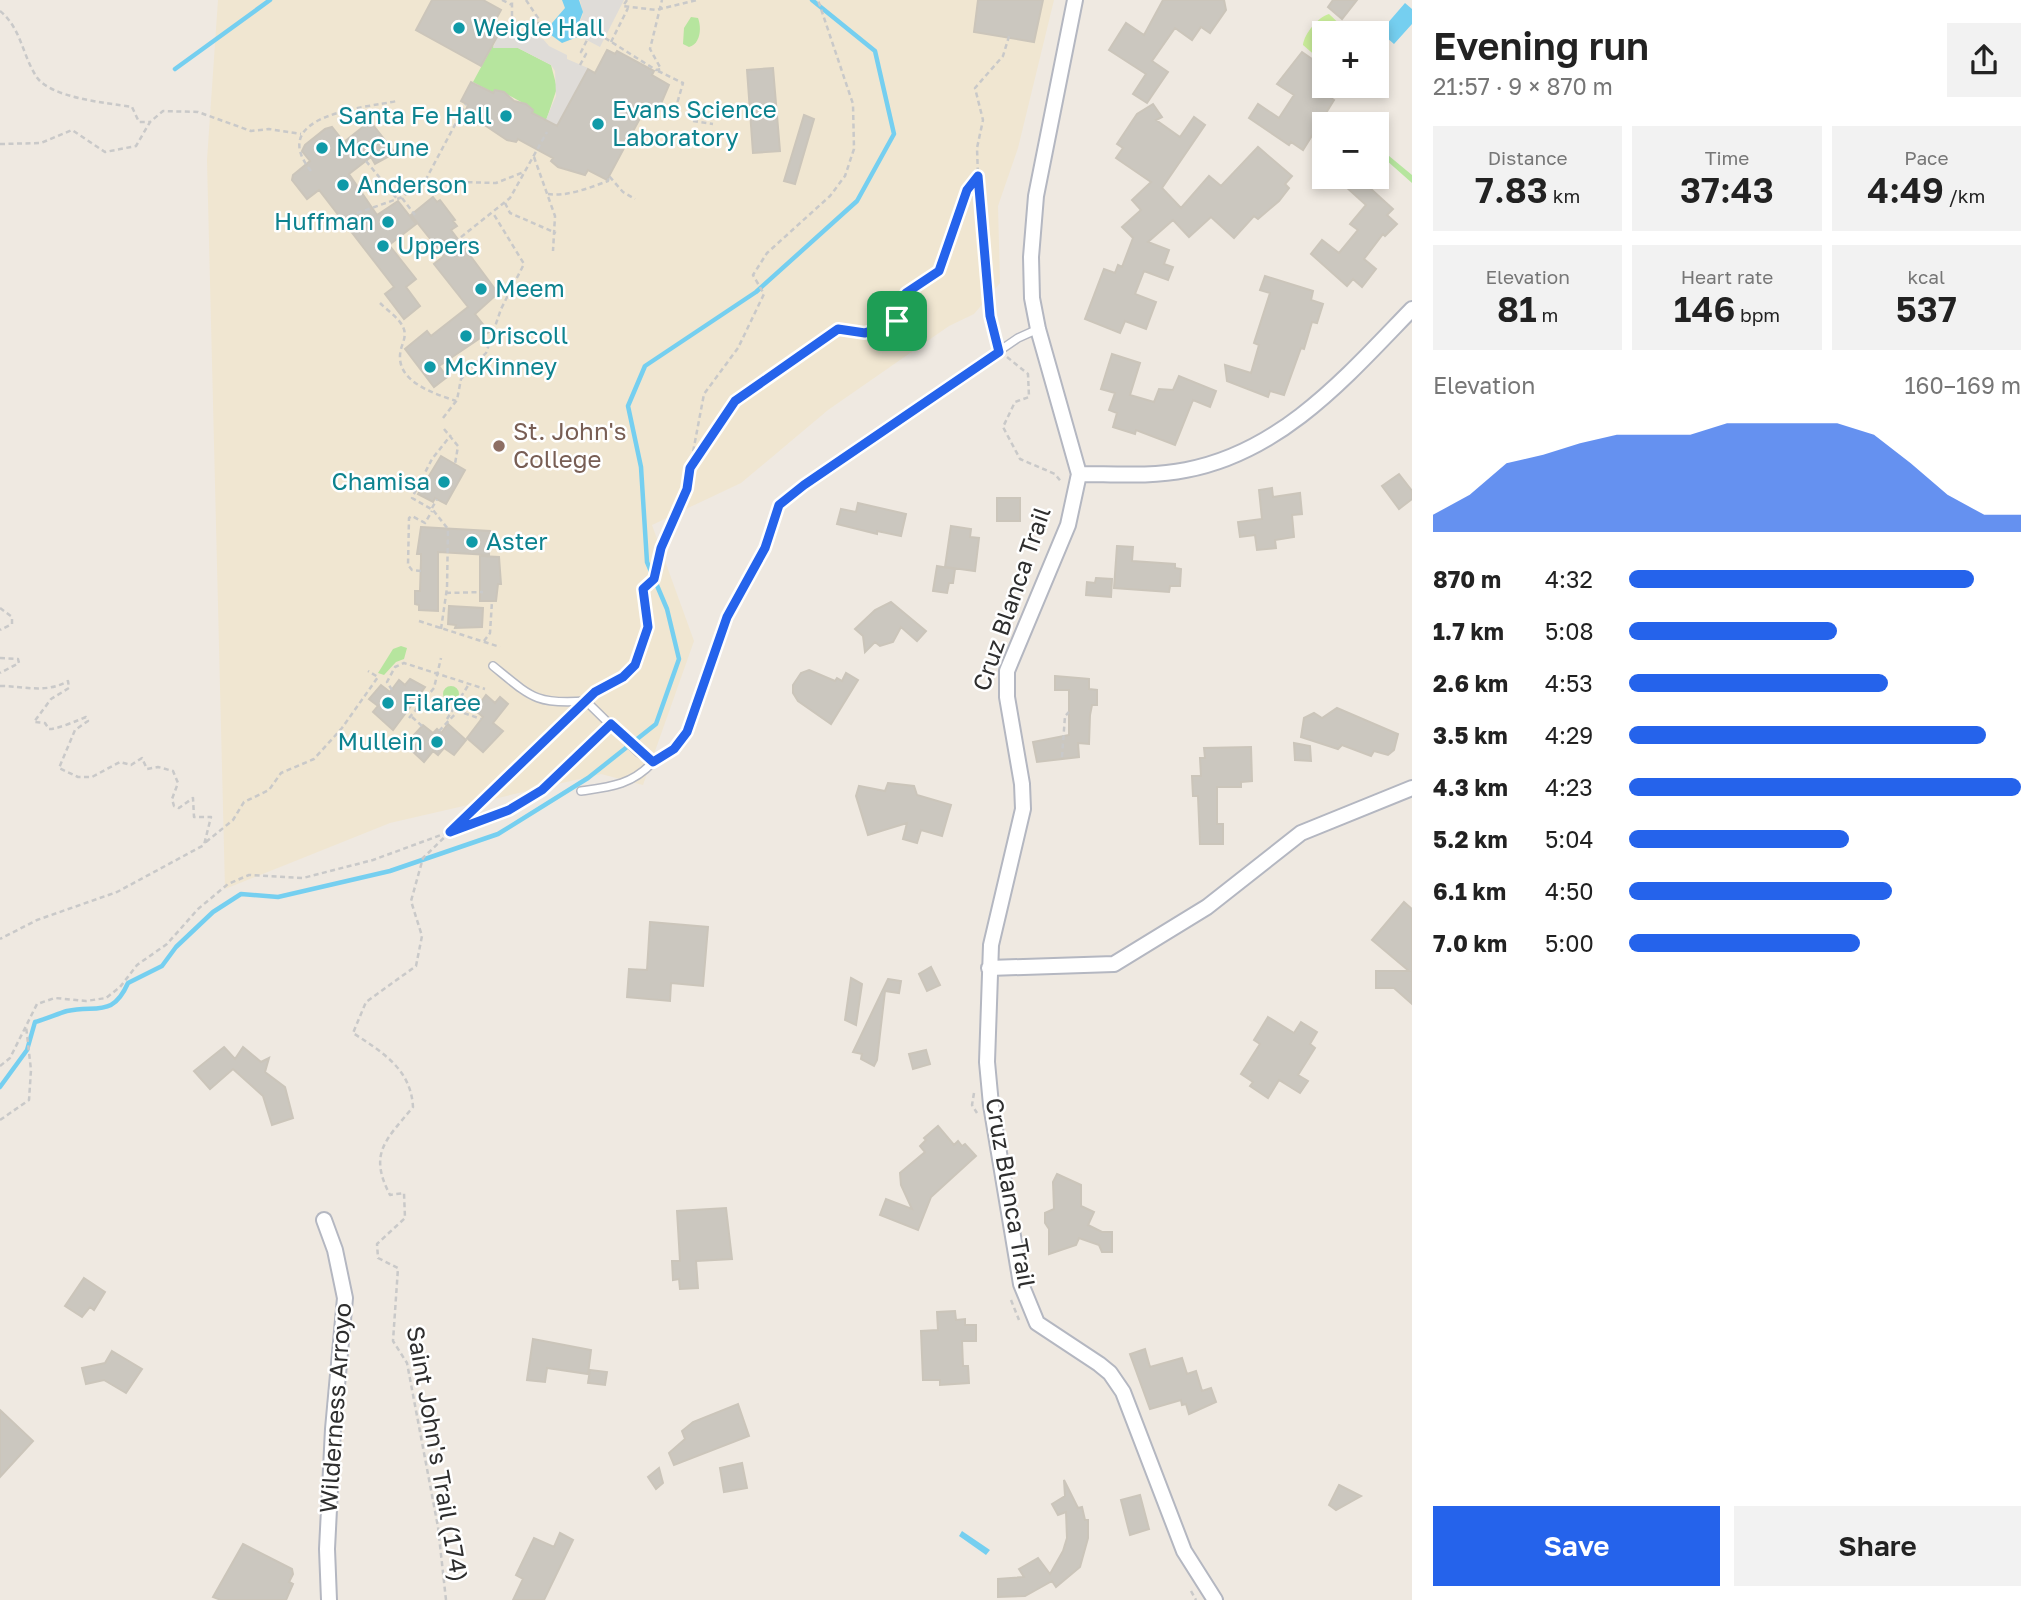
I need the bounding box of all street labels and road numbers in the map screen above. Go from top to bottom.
street label: Cruz Blanca Trail [966,503,1056,694]
street label: Cruz Blanca Trail [980,1095,1042,1290]
street label: Wilderness Arroyo [313,1302,356,1514]
street label: Saint John's Trail (174) [402,1324,475,1584]

